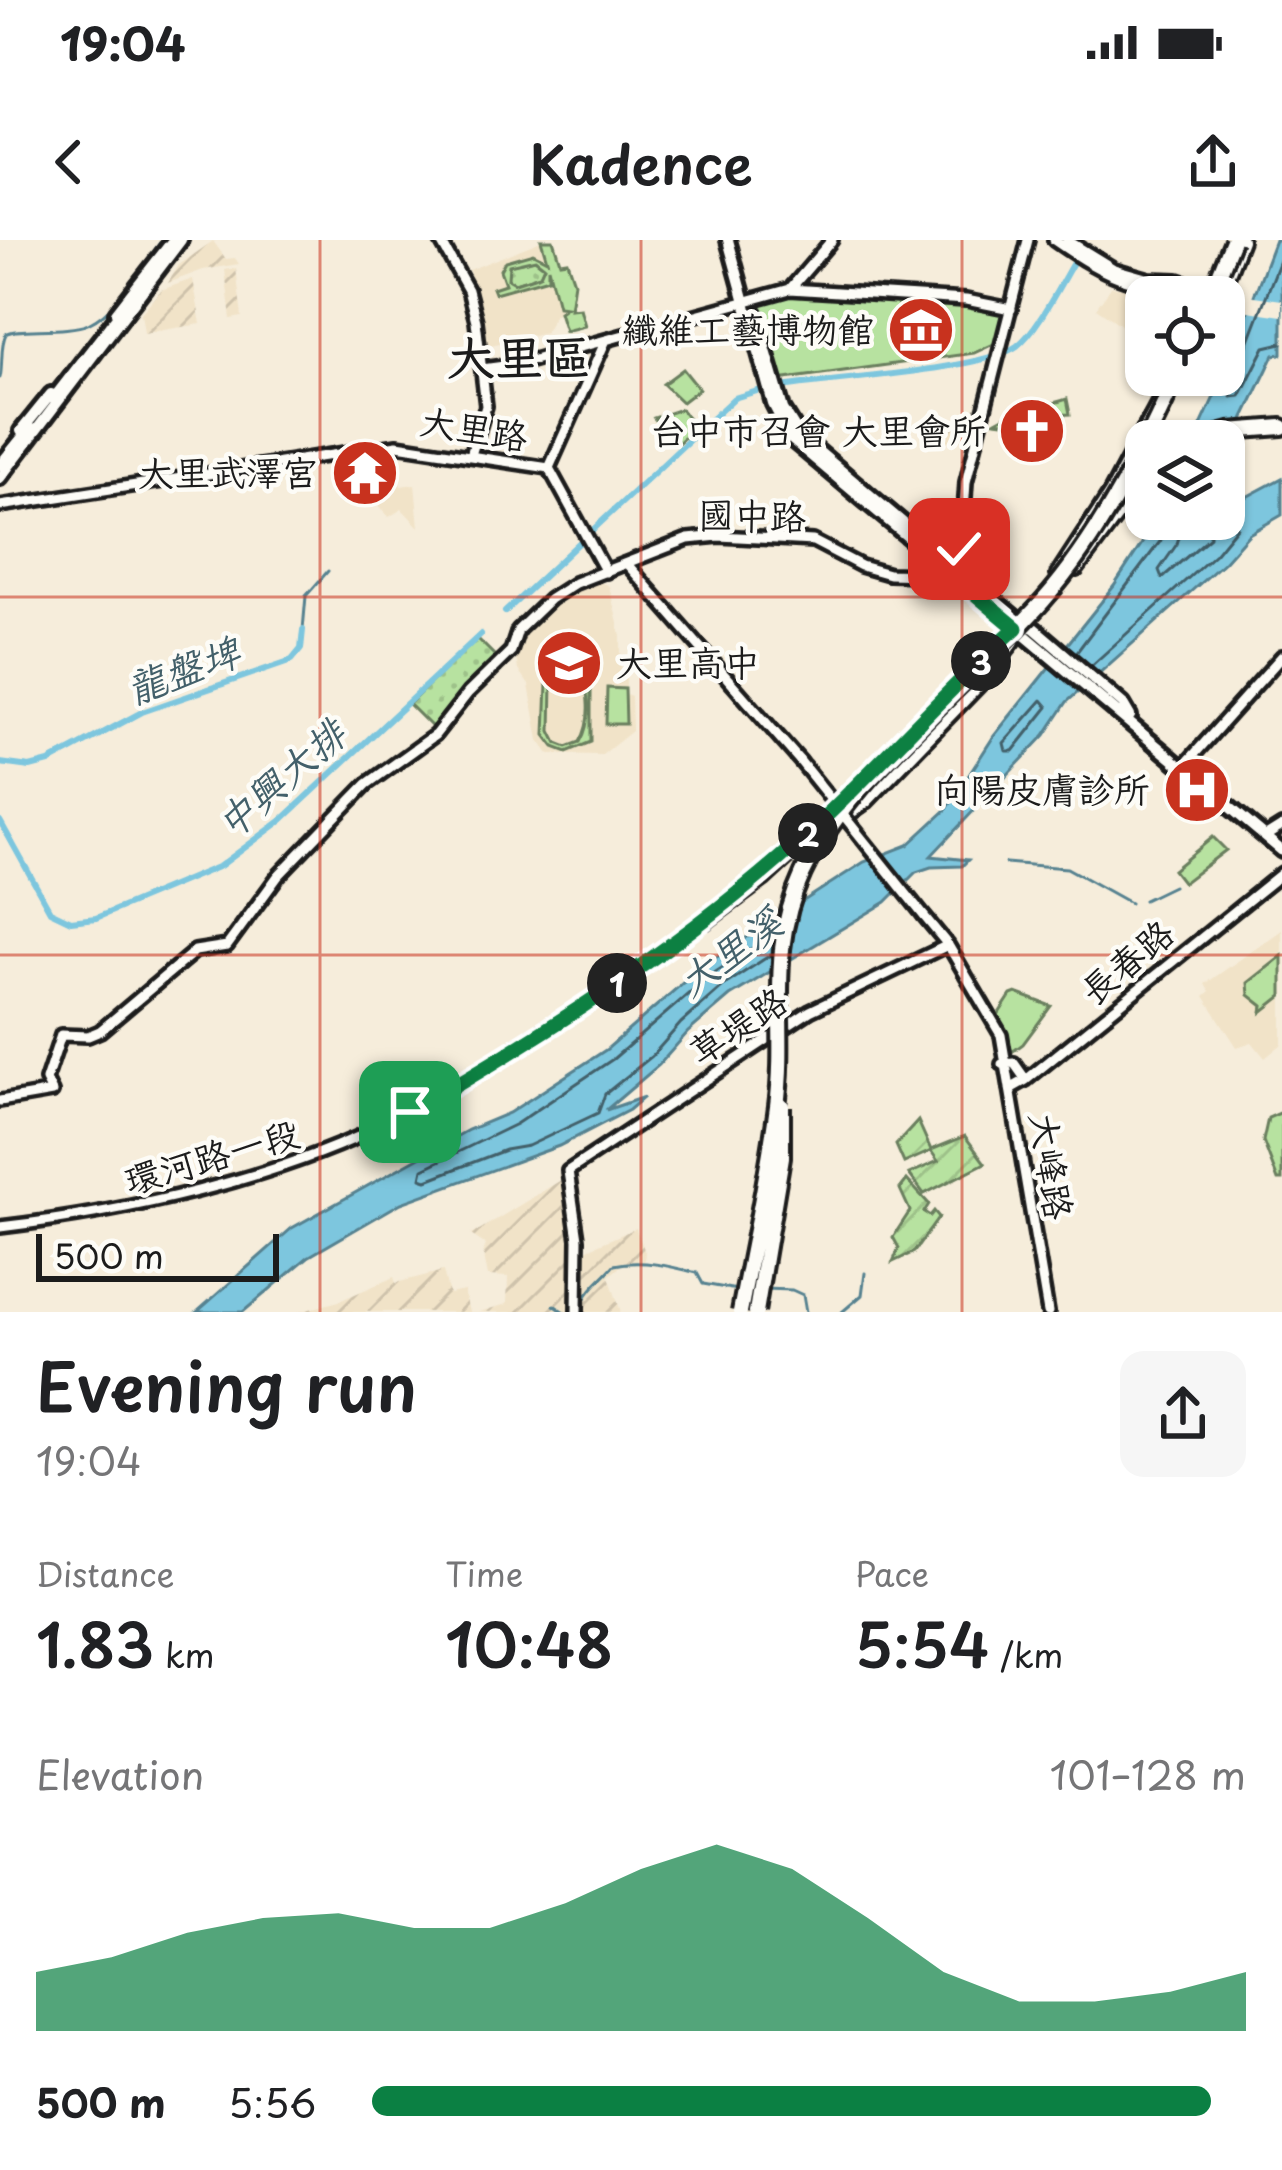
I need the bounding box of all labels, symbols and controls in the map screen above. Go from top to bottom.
text: 19:04 [60,8,186,76]
text: Kadence [529,122,753,203]
icon: back [36,129,102,195]
icon: share [1180,129,1246,195]
map controls [1125,276,1245,540]
button: locate [1125,276,1245,396]
museum icon: 纖維工藝博物館 [886,295,956,365]
place label: 纖維工藝博物館 [622,301,874,355]
district label: 大里區 [447,319,591,391]
street label: 大里路 [417,392,532,462]
church icon: 台中市召會 大里會所 [997,396,1067,466]
place label: 台中市召會 大里會所 [650,402,986,456]
button: layers [1125,420,1245,540]
temple icon: 大里武澤宮 [330,438,400,508]
place label: 大里武澤宮 [138,444,318,498]
street label: 國中路 [698,486,807,542]
pin [908,498,1010,600]
icon: check [926,516,992,582]
water label: 龍盤埤 [117,619,250,717]
school or university icon: 大里高中 [534,628,604,698]
pin: 3 [951,631,1011,691]
place label: 大里高中 [616,634,760,688]
text: 3 [970,636,992,686]
water label: 中興大排 [201,702,360,851]
hospital icon: 向陽皮膚診所 [1162,755,1232,825]
place label: 向陽皮膚診所 [934,761,1150,815]
pin: 2 [778,803,838,863]
text: 2 [796,808,820,858]
water label: 大里溪 [664,891,795,1008]
street label: 長春路 [1067,905,1184,1016]
pin: 1 [587,953,647,1013]
text: 1 [609,958,625,1008]
street label: 草堤路 [677,972,797,1076]
pin [359,1061,461,1163]
icon: arrive [377,1079,443,1145]
street label: 環河路一段 [117,1104,305,1206]
street label: 大峰路 [1018,1108,1088,1223]
scale bar [36,1228,279,1281]
text: 500 m [54,1230,164,1280]
text: Evening run [36,1335,417,1434]
button: share [1120,1351,1246,1477]
text: 19:04 [36,1430,142,1489]
text: Distance [36,1548,174,1598]
text: Time [445,1548,523,1598]
text: Pace [855,1548,929,1598]
text: 1.83 [36,1598,154,1688]
text: 10:48 [445,1598,613,1688]
text: 5:54 [855,1598,989,1688]
text: km [154,1629,215,1679]
text: /km [989,1629,1063,1679]
text: Elevation [36,1744,204,1803]
text: 101–128 m [1050,1744,1246,1803]
text: 500 m [36,2072,166,2131]
text: 5:56 [228,2072,316,2131]

